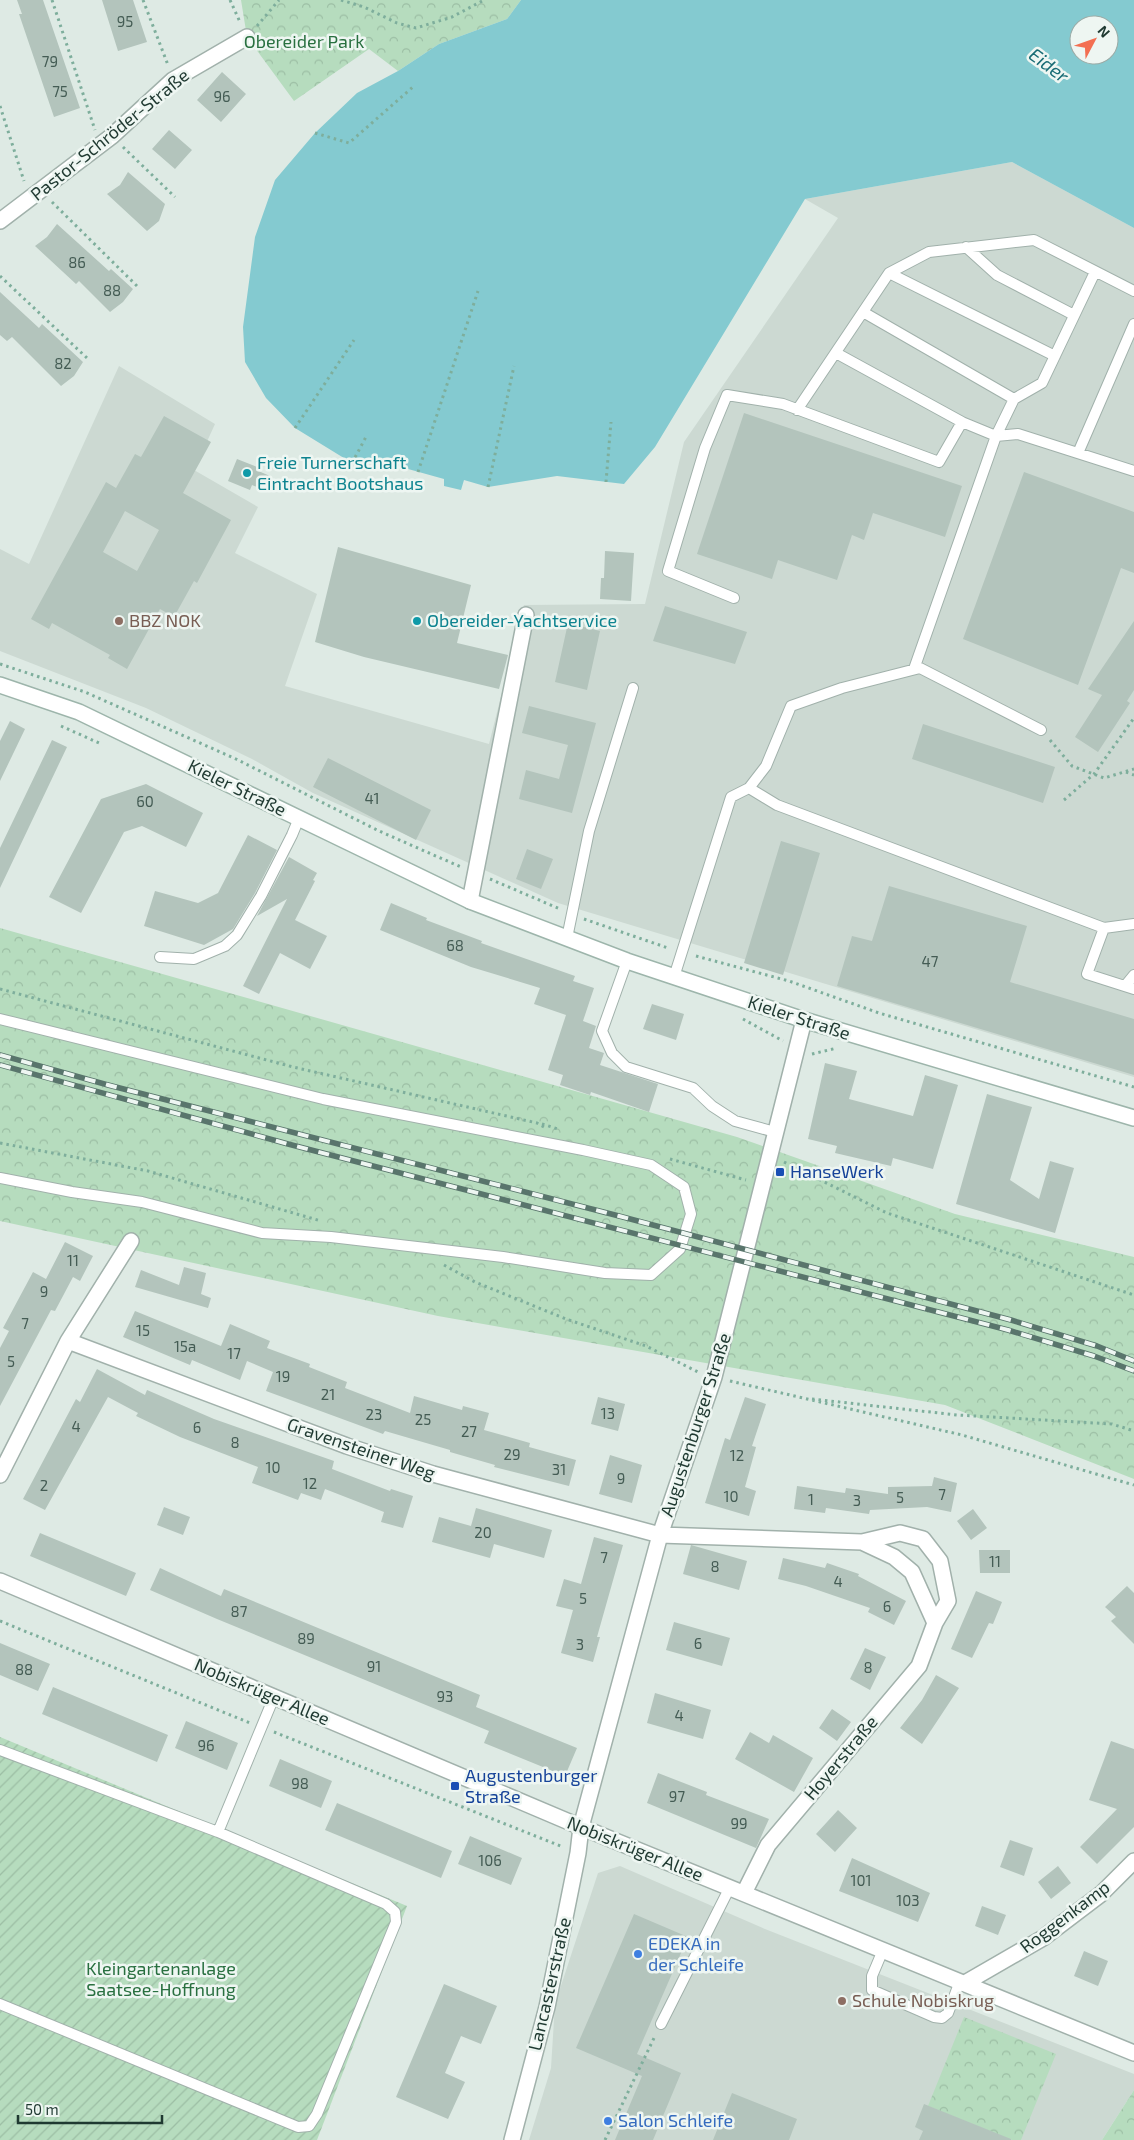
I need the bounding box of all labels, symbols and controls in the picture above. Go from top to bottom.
house number: 95 [117,12,133,30]
north arrow [1069,15,1119,65]
text: N [1094,22,1114,41]
park label: Obereider Park [244,30,364,52]
water label: Eider [1025,42,1074,87]
house number: 79 [42,52,58,70]
street label: Pastor-Schröder-Straße [26,64,193,205]
house number: 75 [52,82,68,100]
house number: 96 [213,87,231,105]
house number: 86 [68,253,86,271]
house number: 88 [103,281,121,299]
house number: 82 [54,354,72,372]
place label: Freie Turnerschaft Eintracht Bootshaus [257,451,423,494]
marker: Freie Turnerschaft Eintracht Bootshaus [241,467,253,479]
place label: BBZ NOK [129,609,201,631]
place label: Obereider-Yachtservice [427,609,617,631]
marker: BBZ NOK [113,615,125,627]
marker: Obereider-Yachtservice [411,615,423,627]
street label: Kieler Straße [185,754,290,820]
house number: 41 [364,789,380,807]
house number: 60 [136,792,154,810]
house number: 68 [446,936,464,954]
house number: 47 [922,952,939,970]
street label: Kieler Straße [745,990,853,1044]
place label: HanseWerk [790,1160,884,1182]
marker: HanseWerk [774,1166,786,1178]
house number: 11 [67,1251,79,1269]
house number: 9 [40,1282,48,1300]
house number: 7 [21,1314,29,1332]
house number: 15 [136,1321,150,1339]
street label: Augustenburger Straße [655,1330,735,1519]
house number: 15a [174,1337,196,1355]
house number: 17 [227,1344,241,1362]
house number: 5 [7,1352,15,1370]
house number: 19 [276,1367,290,1385]
house number: 21 [321,1385,335,1403]
house number: 13 [601,1404,615,1422]
house number: 23 [366,1405,382,1423]
house number: 25 [415,1410,431,1428]
street label: Gravensteiner Weg [284,1412,438,1484]
house number: 4 [71,1417,81,1435]
house number: 6 [193,1418,201,1436]
house number: 27 [461,1422,477,1440]
house number: 8 [230,1433,240,1451]
house number: 29 [503,1445,521,1463]
house number: 12 [730,1446,744,1464]
house number: 10 [265,1458,281,1476]
house number: 31 [552,1460,566,1478]
house number: 9 [617,1469,625,1487]
house number: 12 [303,1474,317,1492]
house number: 2 [40,1476,48,1494]
house number: 7 [938,1485,946,1503]
house number: 10 [723,1487,739,1505]
house number: 5 [896,1488,904,1506]
house number: 1 [808,1490,814,1508]
house number: 3 [853,1491,861,1509]
house number: 20 [474,1523,492,1541]
house number: 7 [600,1548,608,1566]
house number: 11 [989,1552,1001,1570]
house number: 8 [710,1557,720,1575]
house number: 4 [833,1572,843,1590]
house number: 5 [579,1589,587,1607]
house number: 6 [883,1597,891,1615]
house number: 87 [231,1602,248,1620]
house number: 89 [297,1629,315,1647]
house number: 6 [694,1634,702,1652]
house number: 3 [576,1635,584,1653]
street label: Nobiskrüger Allee [191,1653,333,1729]
house number: 91 [367,1657,381,1675]
house number: 8 [863,1658,873,1676]
house number: 88 [15,1660,33,1678]
house number: 93 [437,1687,453,1705]
house number: 4 [674,1706,684,1724]
street label: Hoyerstraße [799,1711,882,1804]
house number: 96 [197,1736,215,1754]
place label: Augustenburger Straße [465,1764,597,1807]
house number: 98 [291,1774,309,1792]
marker: Augustenburger Straße [449,1780,461,1792]
house number: 97 [669,1787,685,1805]
street label: Nobiskrüger Allee [564,1811,707,1885]
house number: 99 [730,1814,748,1832]
house number: 106 [478,1851,502,1869]
house number: 101 [851,1871,872,1889]
street label: Roggenkamp [1015,1875,1114,1957]
house number: 103 [896,1891,920,1909]
street label: Lancasterstraße [523,1915,575,2053]
place label: EDEKA in der Schleife [648,1932,744,1975]
marker: EDEKA in der Schleife [632,1948,644,1960]
park label: Kleingartenanlage Saatsee-Hoffnung [86,1957,236,2000]
place label: Schule Nobiskrug [852,1989,994,2011]
marker: Schule Nobiskrug [836,1995,848,2007]
scale bar [18,2092,161,2124]
text: 50 m [25,2100,59,2118]
place label: Salon Schleife [618,2109,733,2131]
marker: Salon Schleife [602,2115,614,2127]

